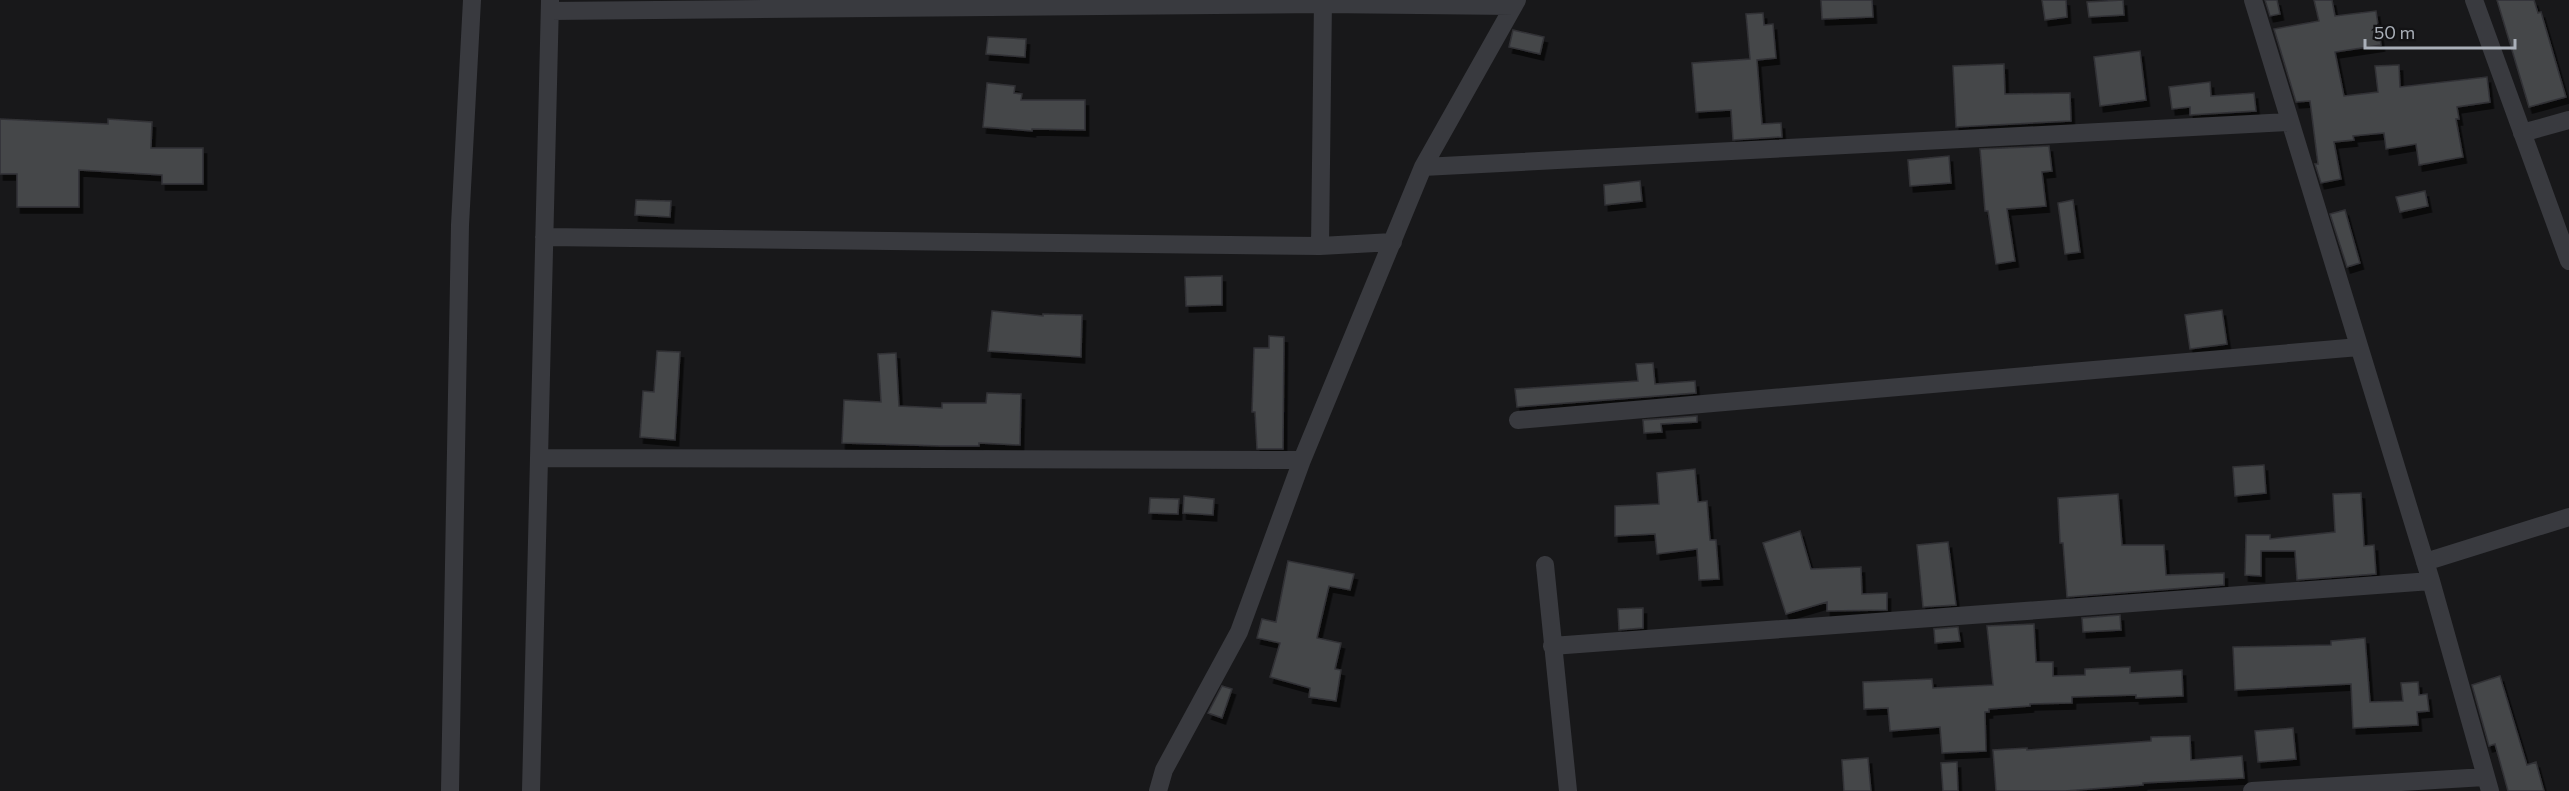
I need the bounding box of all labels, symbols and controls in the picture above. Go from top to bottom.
scale bar [2365,12,2515,50]
text: 50 m [2374,21,2415,43]

